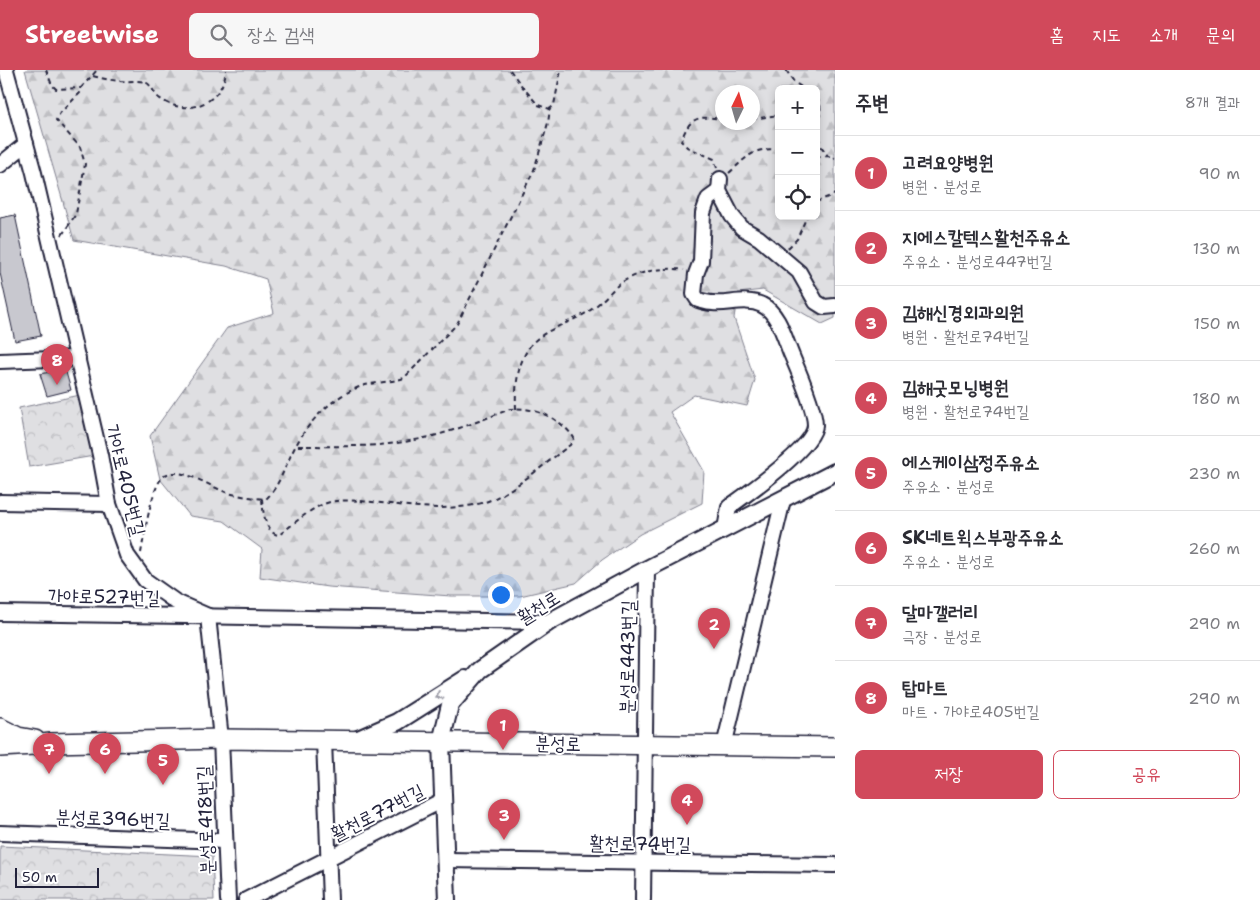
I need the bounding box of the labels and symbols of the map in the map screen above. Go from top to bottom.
north arrow [715,85,760,130]
pin: 8 [41,344,73,385]
street label: 가야로405번길 [100,422,151,539]
your location [488,582,514,608]
street label: 가야로527번길 [48,583,160,610]
street label: 활천로 [512,585,564,630]
street label: 분성로443번길 [614,600,641,714]
pin: 2 [698,608,730,649]
one-way arrow [435,690,444,699]
pin: 1 [487,709,519,750]
street label: 분성로 [535,731,581,756]
pin: 7 [33,733,65,774]
pin: 6 [89,733,121,774]
pin: 5 [147,744,179,785]
street label: 분성로418번길 [191,765,220,875]
street label: 활천로77번길 [326,778,428,847]
pin: 4 [671,784,703,825]
pin: 3 [488,799,520,840]
street label: 분성로396번길 [55,804,171,833]
street label: 활천로74번길 [589,830,691,857]
scale bar [15,865,99,888]

